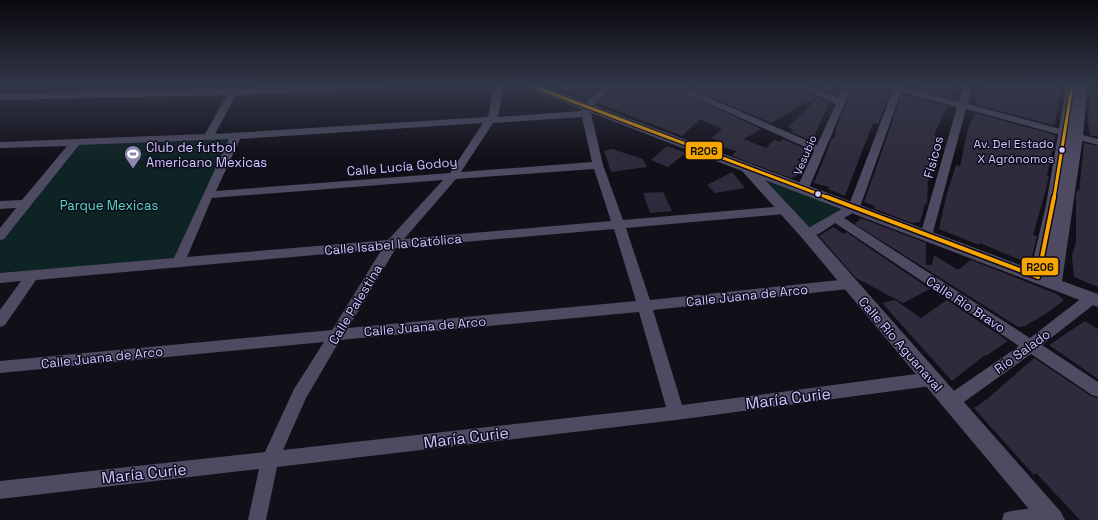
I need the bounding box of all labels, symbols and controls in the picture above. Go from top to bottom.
street label: Vesubio [790,133,820,177]
street label: Físicos [920,134,947,180]
place label: Av. Del Estado X Agrónomos [974,136,1054,167]
place label: Club de futbol Americano Mexicas [146,139,267,171]
line badge: R206 [685,141,723,160]
sports icon: Club de futbol Americano Mexicas [123,144,143,169]
text: R206 [690,144,718,158]
marker: Av. Del Estado X Agrónomos [1057,145,1067,155]
street label: Calle Lucía Godoy [346,153,458,180]
unlabelled marker [813,189,823,199]
park label: Parque Mexicas [60,197,158,214]
street label: Calle Isabel la Católica [324,230,463,259]
line badge: R206 [1021,257,1059,276]
text: R206 [1026,260,1054,274]
street label: Calle Palestina [325,261,386,347]
street label: Calle Río Bravo [923,272,1009,336]
street label: Calle Juana de Arco [685,281,809,310]
street label: Calle Río Aguanaval [855,293,947,395]
street label: Calle Juana de Arco [363,313,487,340]
street label: Río Salado [991,325,1054,377]
street label: Calle Juana de Arco [40,343,164,372]
street label: María Curie [744,383,832,414]
street label: María Curie [422,422,510,453]
street label: María Curie [100,459,188,488]

